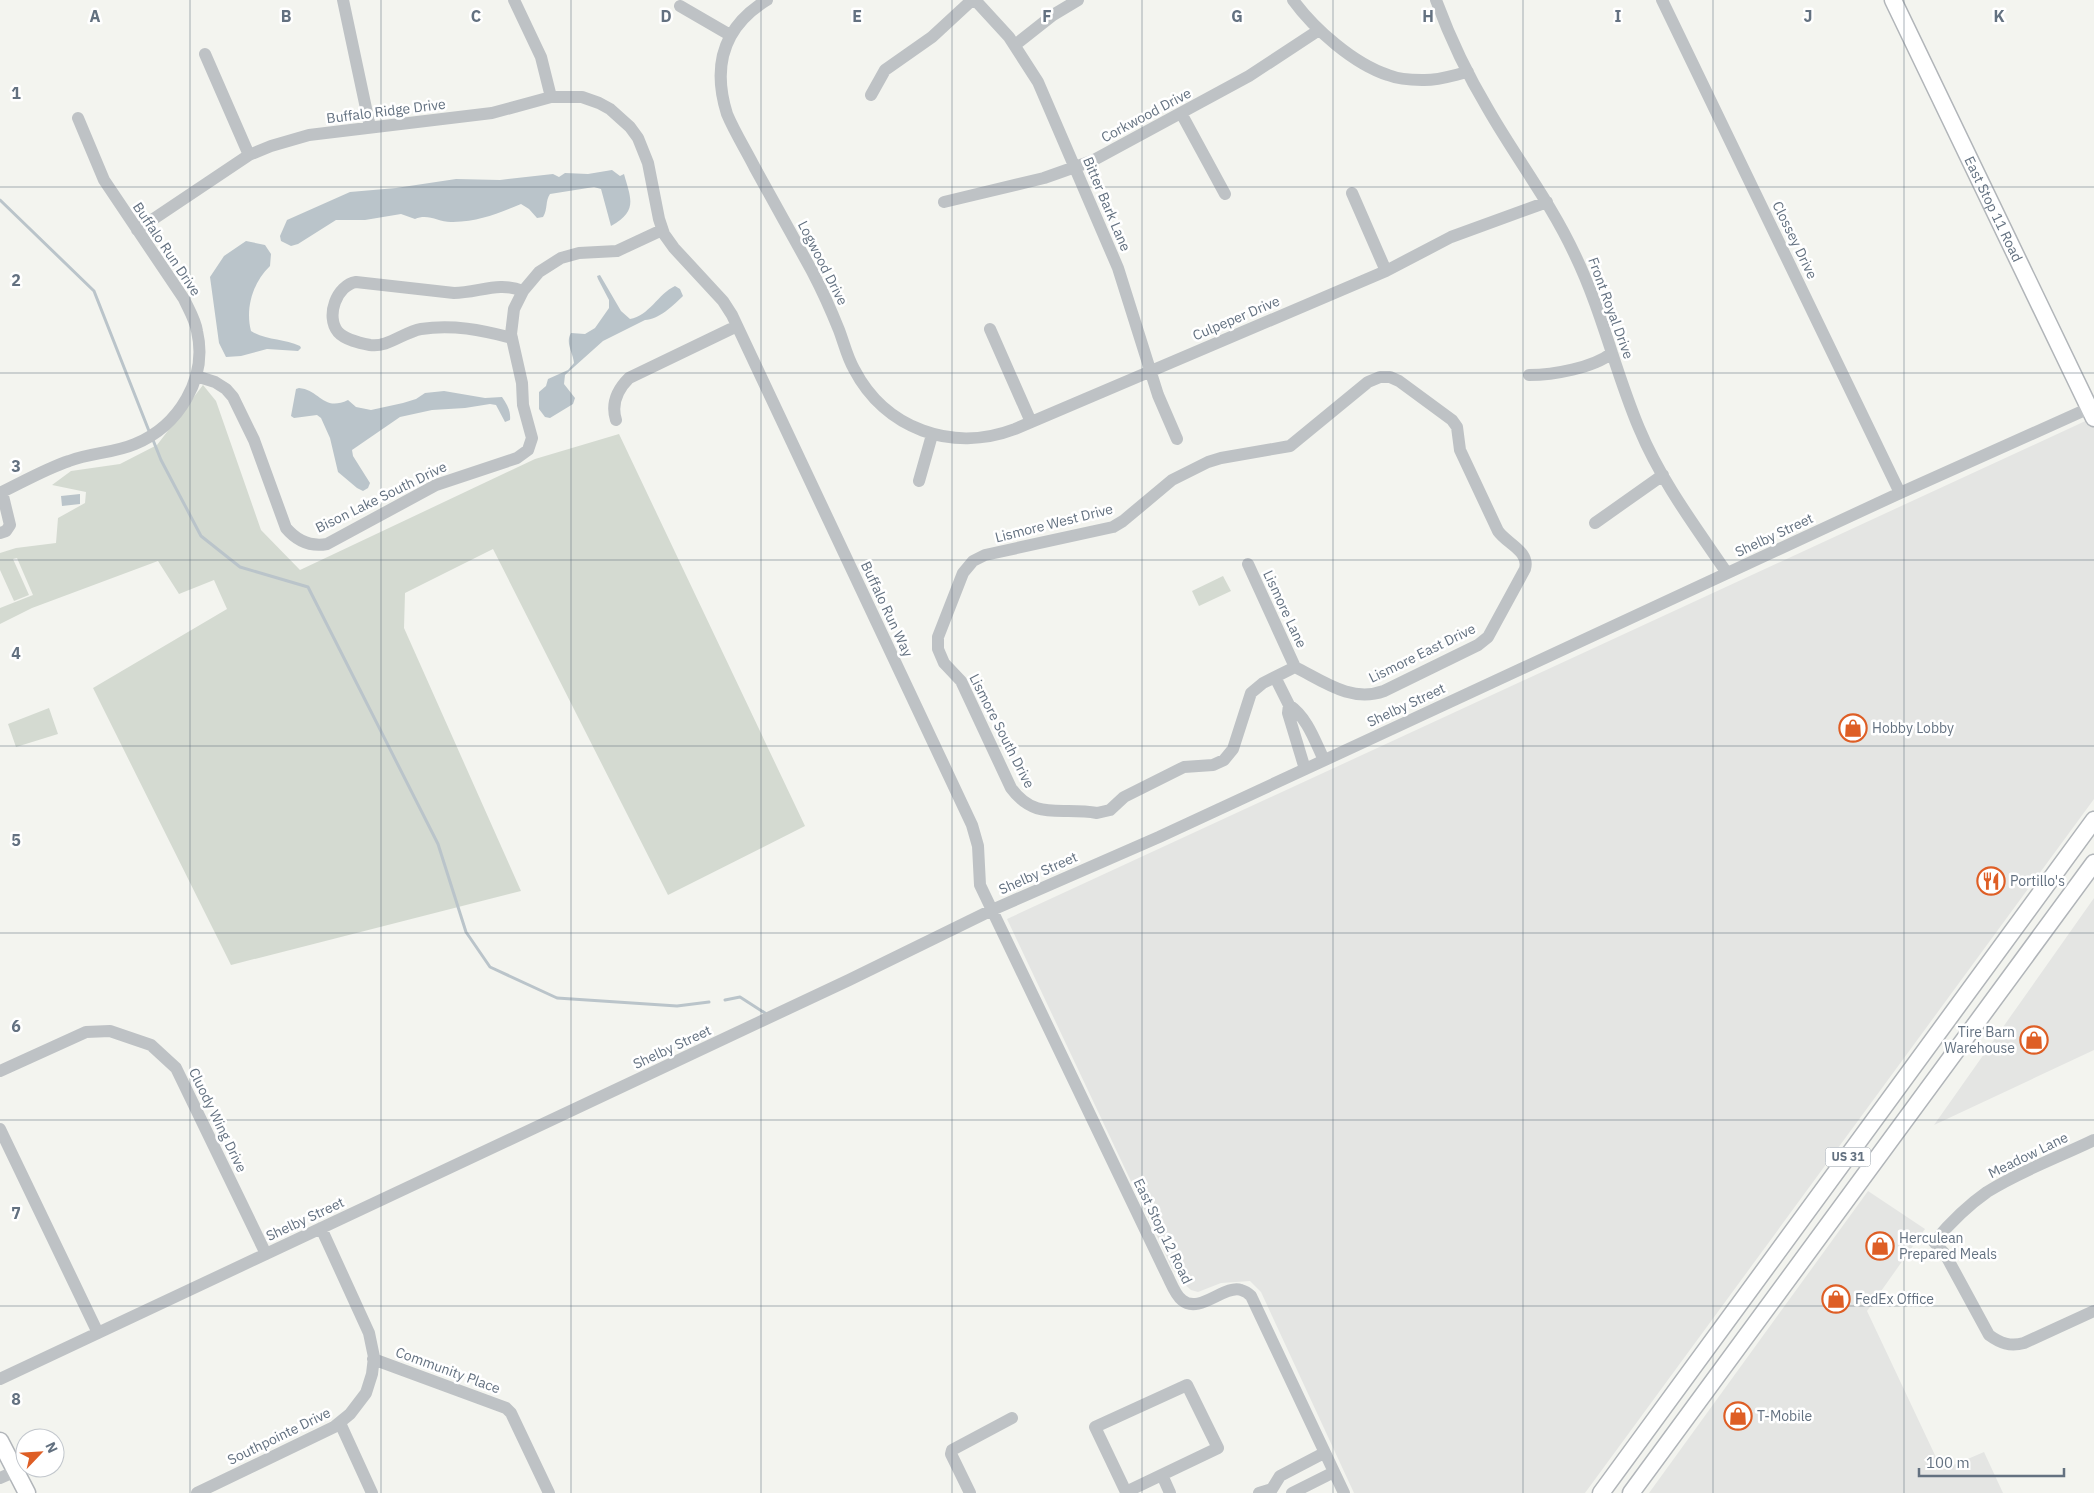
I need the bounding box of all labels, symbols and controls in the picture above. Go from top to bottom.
text: A [90,6,101,26]
text: B [281,6,292,26]
text: C [471,6,481,26]
text: D [660,6,672,26]
text: E [852,6,862,26]
text: F [1042,6,1052,26]
text: G [1231,6,1243,26]
text: H [1422,6,1434,26]
text: I [1615,6,1622,26]
text: J [1804,6,1812,26]
text: K [1993,6,2005,26]
text: 1 [11,83,21,103]
street label: Corkwood Drive [1098,84,1194,146]
street label: Buffalo Ridge Drive [325,95,447,127]
street label: East Stop 11 Road [1960,153,2027,265]
street label: Bitter Bark Lane [1079,154,1135,254]
street label: Clossey Drive [1768,198,1822,282]
street label: Buffalo Run Drive [129,199,205,300]
street label: Logwood Drive [794,218,852,309]
street label: Front Royal Drive [1584,255,1638,362]
text: 2 [11,270,21,290]
street label: Culpeper Drive [1190,291,1283,344]
text: 3 [11,456,21,476]
street label: Bison Lake South Drive [312,457,450,537]
street label: Lismore West Drive [993,500,1115,546]
street label: Shelby Street [1732,509,1816,561]
street label: Buffalo Run Way [857,558,917,660]
street label: Lismore Lane [1259,567,1311,651]
street label: Lismore East Drive [1366,619,1479,687]
text: 4 [11,643,21,663]
street label: Lismore South Drive [965,671,1039,792]
street label: Shelby Street [1364,679,1448,731]
shop icon: Hobby Lobby [1838,713,1868,743]
place label: Hobby Lobby [1872,719,1954,737]
text: 5 [11,830,21,850]
street label: Shelby Street [996,848,1080,898]
restaurant icon: Portillo's [1976,866,2006,896]
place label: Portillo's [2010,872,2065,890]
text: 6 [11,1016,21,1036]
street label: Shelby Street [630,1021,714,1073]
place label: Tire Barn Warehouse [1944,1023,2015,1057]
shop icon: Tire Barn Warehouse [2019,1025,2049,1055]
street label: Cluody Wing Drive [185,1065,251,1175]
street label: Meadow Lane [1985,1128,2071,1182]
road number: US 31 [1826,1148,1870,1166]
street label: East Stop 12 Road [1130,1175,1196,1287]
street label: Shelby Street [263,1193,347,1245]
text: 7 [11,1203,21,1223]
place label: Herculean Prepared Meals [1899,1229,1997,1263]
shop icon: Herculean Prepared Meals [1865,1231,1895,1261]
shop icon: FedEx Office [1821,1284,1851,1314]
place label: FedEx Office [1855,1290,1934,1308]
street label: Community Place [393,1343,503,1397]
text: 8 [11,1389,21,1409]
shop icon: T-Mobile [1723,1401,1753,1431]
street label: Southpointe Drive [224,1403,334,1469]
place label: T-Mobile [1757,1407,1813,1425]
north arrow [15,1428,65,1478]
text: N [41,1439,62,1456]
scale bar [1919,1446,2064,1478]
text: 100 m [1926,1453,1970,1472]

